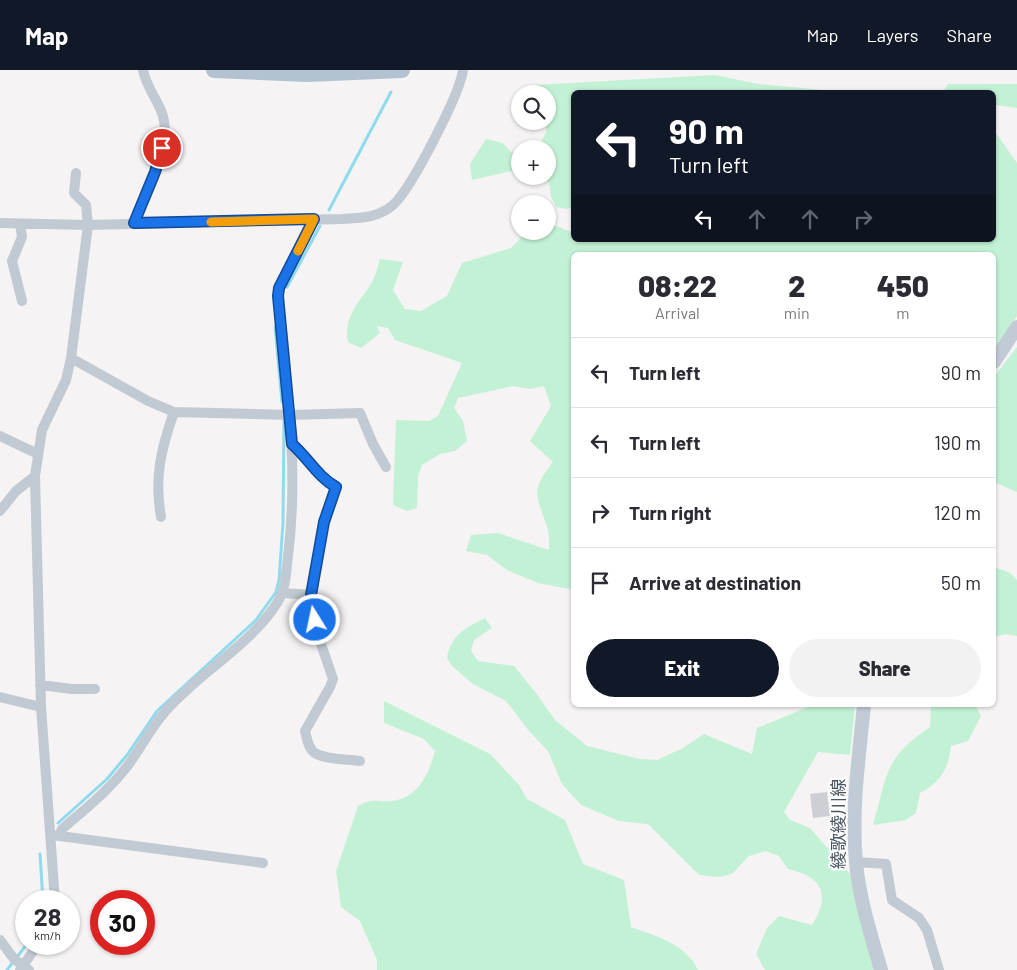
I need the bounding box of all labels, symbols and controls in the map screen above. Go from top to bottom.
text: Map [25,21,68,50]
text: Map [806,24,838,46]
text: Layers [866,24,919,46]
text: Share [947,24,992,46]
map controls [511,85,556,240]
button: search [511,85,556,130]
text: 90 m [669,109,744,151]
icon: left [586,110,651,175]
pin [141,127,183,169]
icon: arrive [148,134,176,162]
button: + [511,140,556,185]
text: Turn left [669,151,749,177]
button: − [511,195,556,240]
icon: left [690,205,718,233]
icon: ahead [743,205,771,233]
icon: ahead [796,205,824,233]
icon: right [849,205,877,233]
text: 08:22 [638,267,717,303]
text: 2 [788,267,805,303]
text: 450 [877,267,929,303]
text: Arrival [655,303,700,322]
text: min [784,303,810,322]
text: m [896,303,909,322]
icon: left [586,359,614,387]
text: Turn left [629,361,700,384]
text: 90 m [941,361,981,384]
icon: left [586,429,614,457]
text: Turn left [629,431,700,454]
text: 190 m [934,431,981,454]
icon: right [586,499,614,527]
text: Turn right [629,501,711,524]
text: 120 m [934,501,981,524]
icon: arrive [586,569,614,597]
text: Arrive at destination [629,571,801,594]
text: 50 m [941,571,981,594]
position arrow [288,593,340,645]
button: Exit [586,639,779,697]
button: Share [789,639,981,697]
street label: 綾歌綾川線 [827,779,849,869]
speed limit sign: 30 [90,890,155,955]
text: 28 [34,901,61,931]
text: km/h [34,928,61,942]

